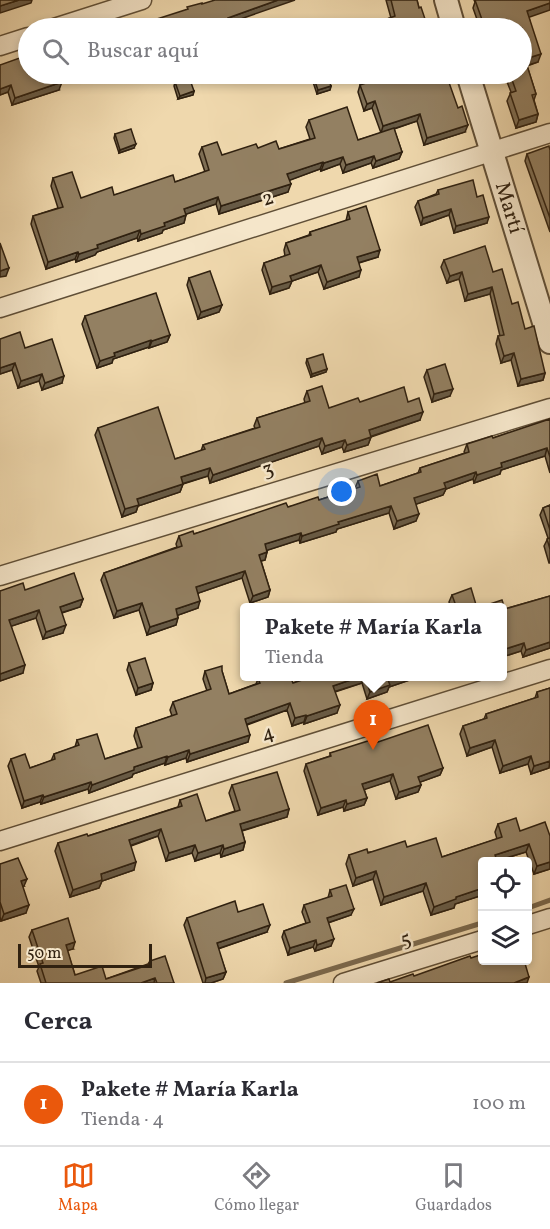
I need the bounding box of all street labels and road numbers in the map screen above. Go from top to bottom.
street label: Martí [487,179,531,238]
street label: 2 [258,183,278,215]
street label: 3 [259,455,277,485]
street label: 4 [258,718,278,750]
street label: 5 [397,925,415,955]

